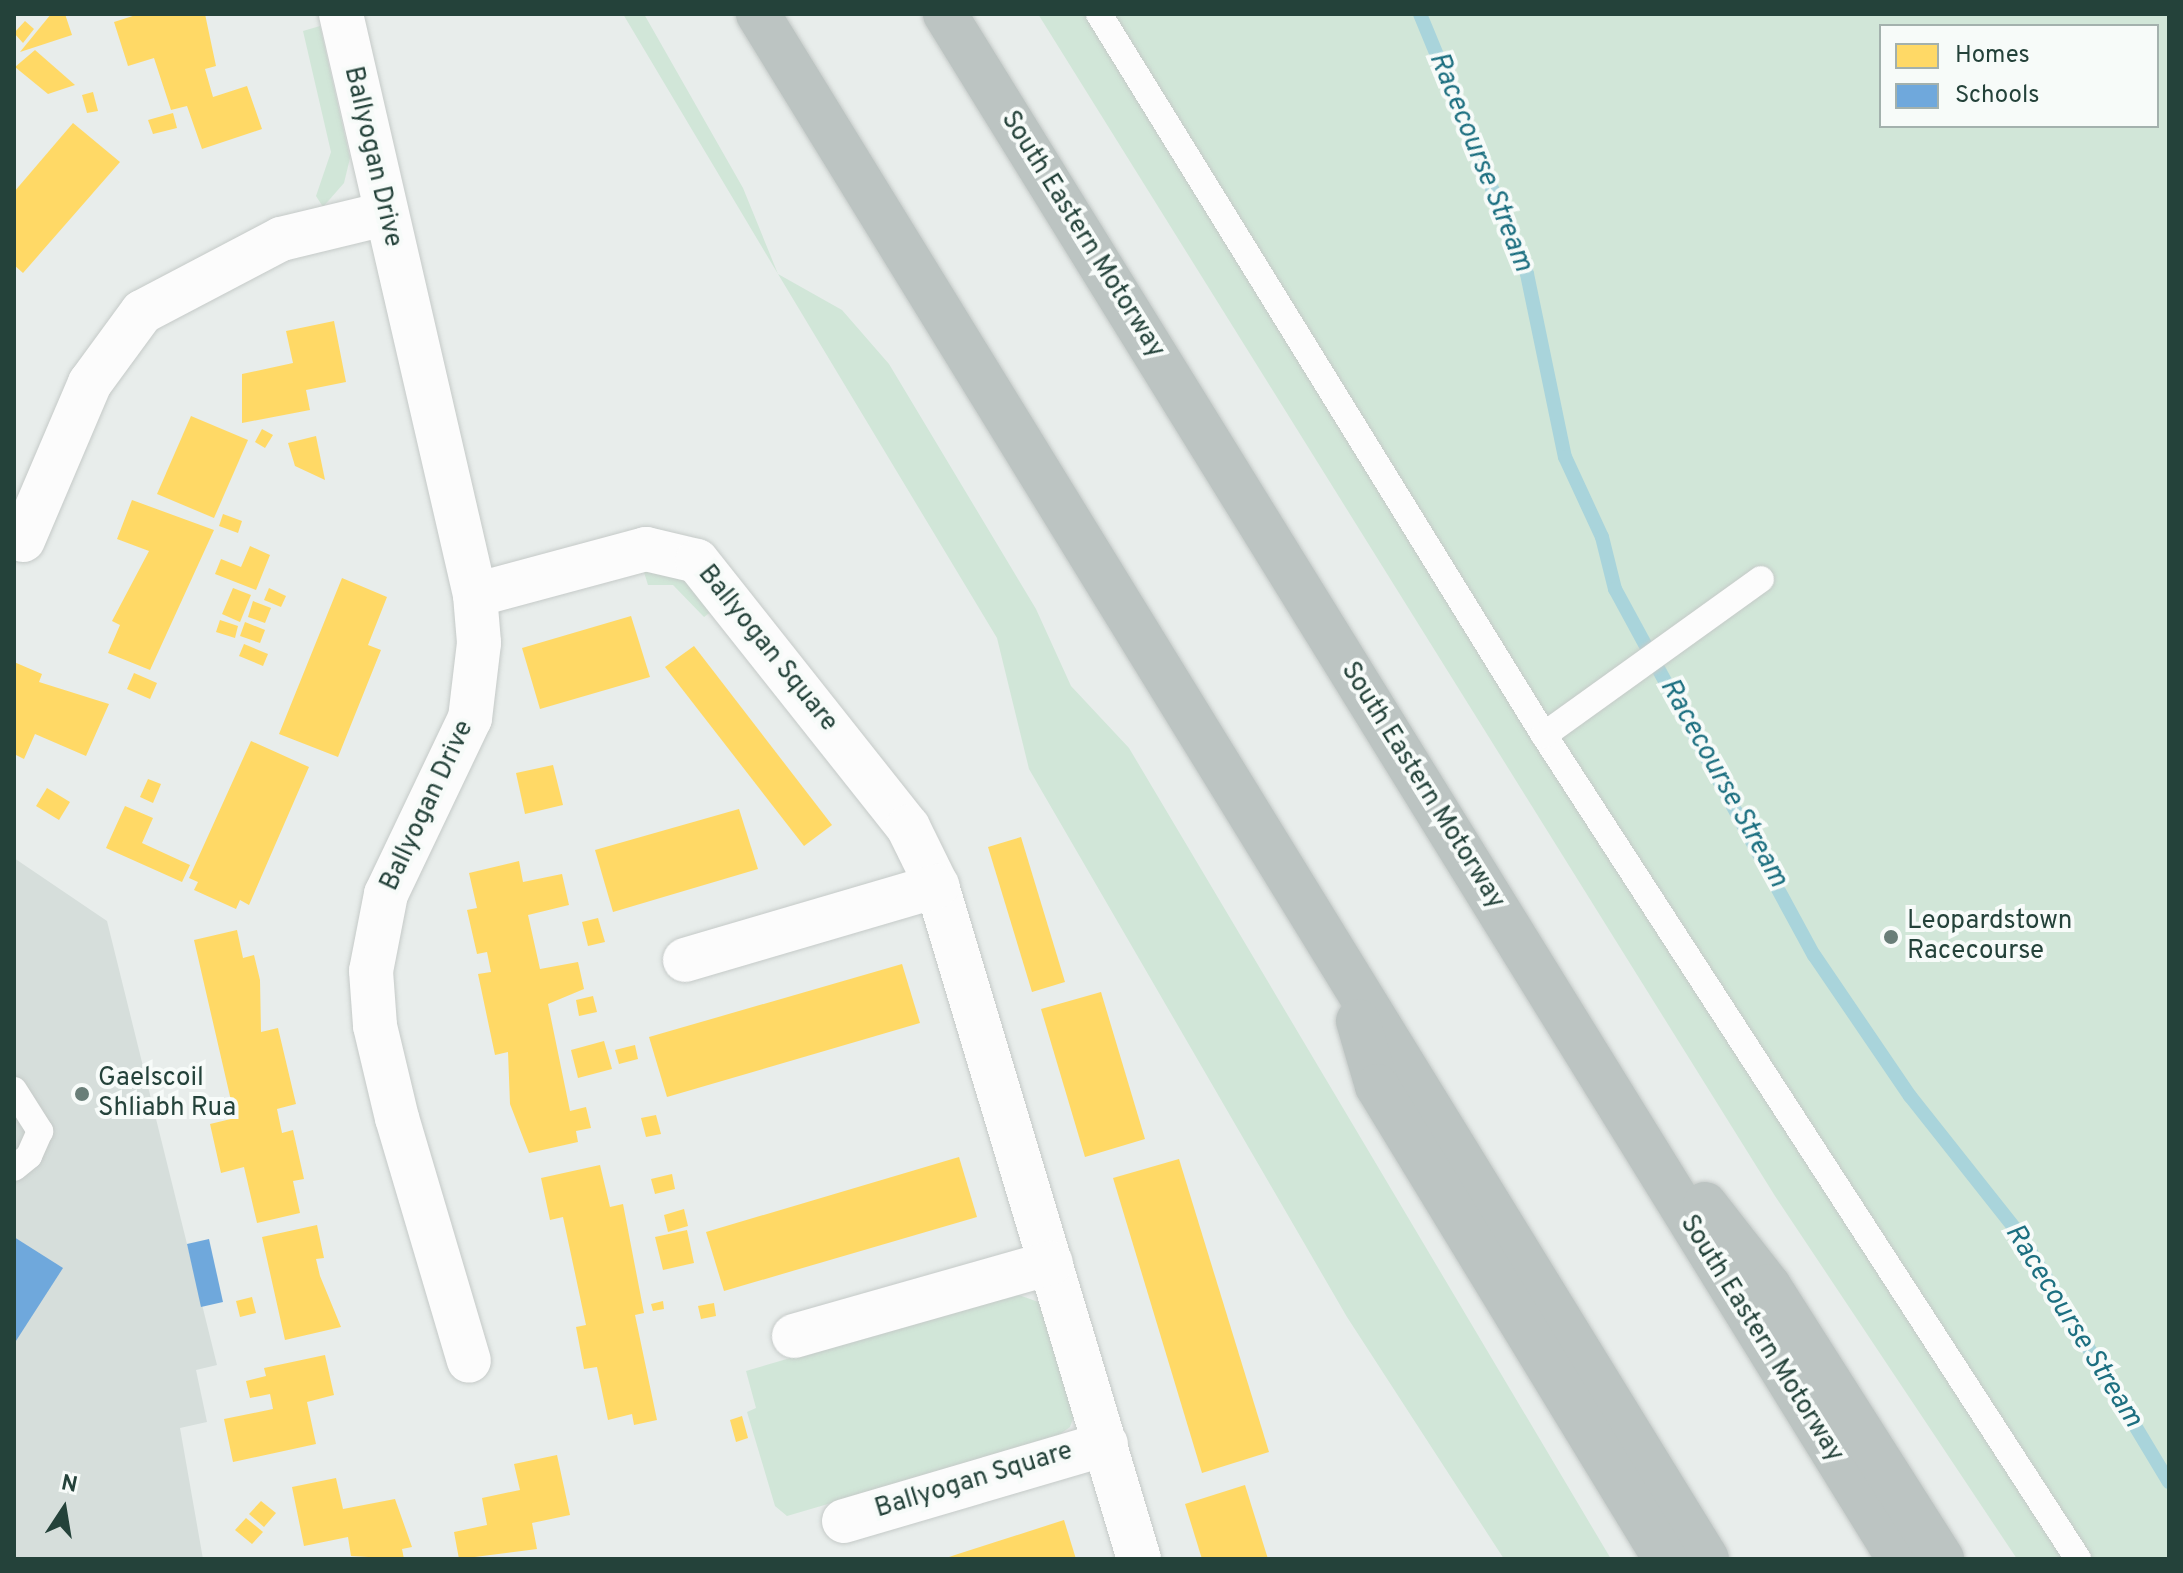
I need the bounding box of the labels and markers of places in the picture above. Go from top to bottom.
place label: Leopardstown Racecourse [1907,906,2072,968]
marker: Leopardstown Racecourse [1882,928,1900,946]
place label: Gaelscoil Shliabh Rua [98,1063,236,1124]
marker: Gaelscoil Shliabh Rua [73,1085,91,1103]

